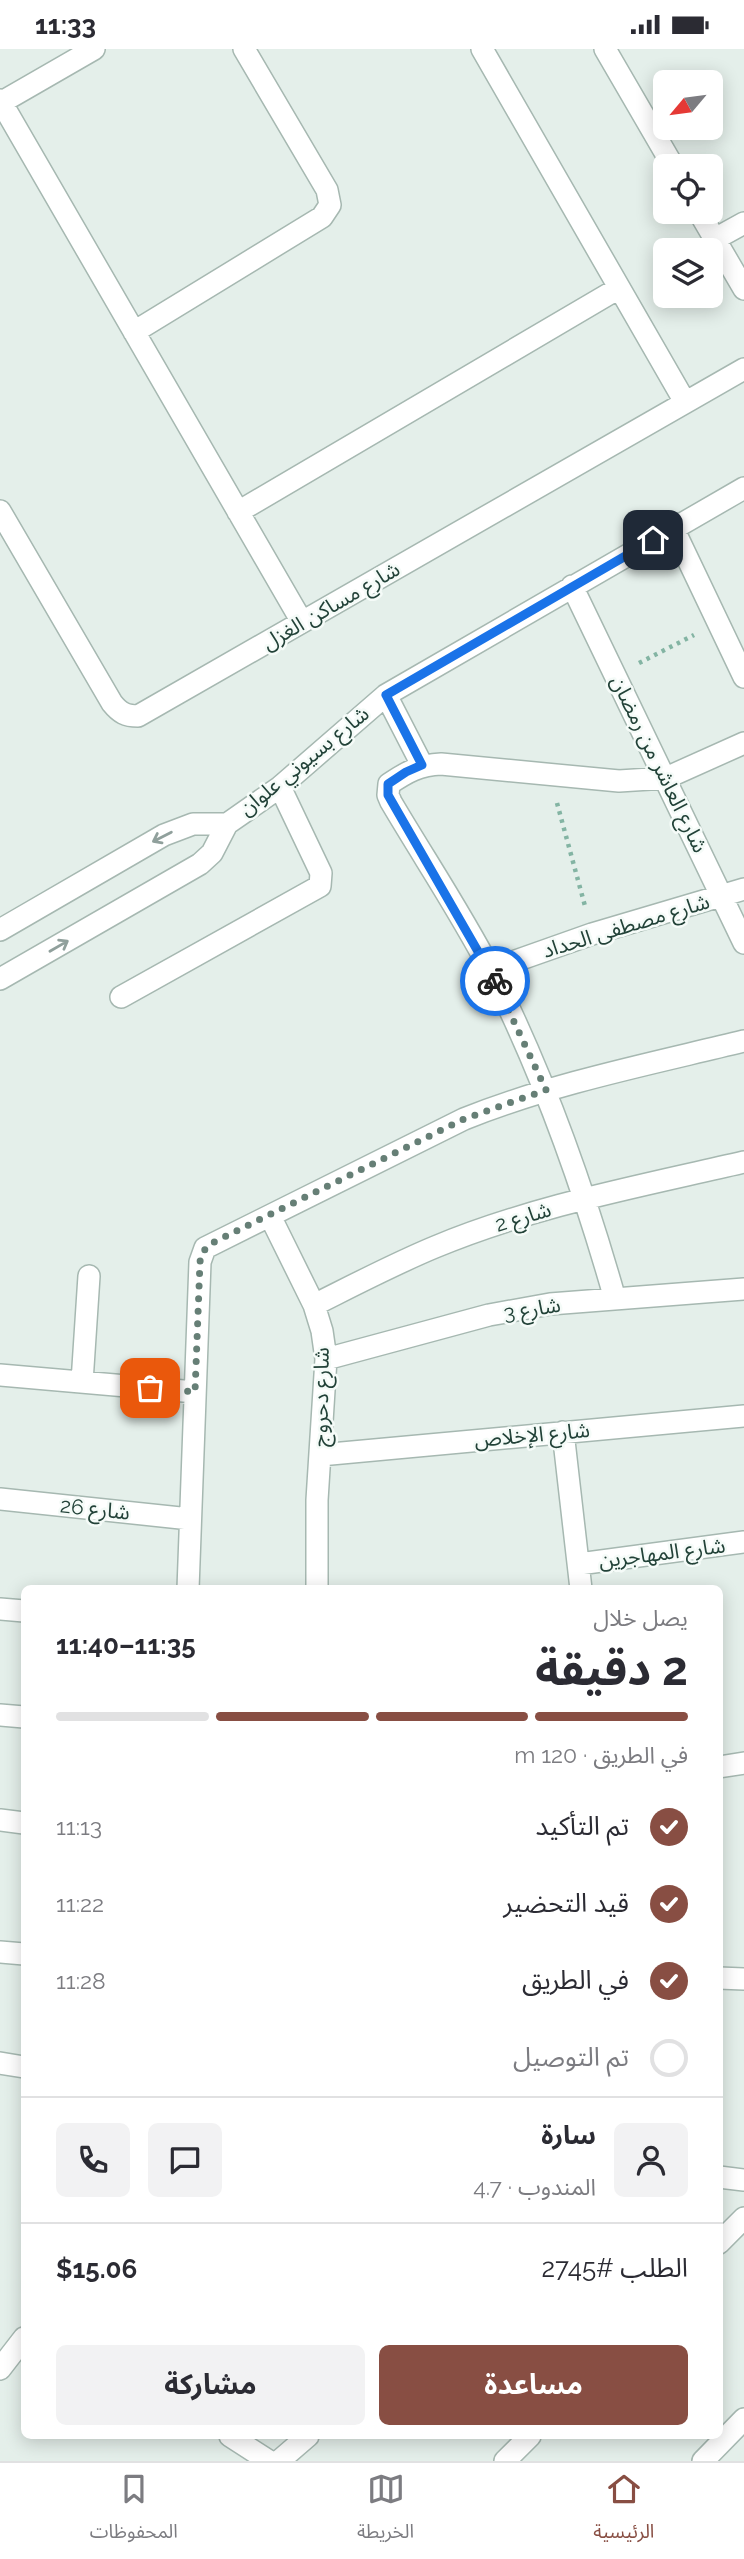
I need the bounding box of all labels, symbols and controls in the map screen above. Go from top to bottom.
text: 11:33 [35,10,96,40]
north arrow [653,70,723,140]
map controls [653,70,723,308]
button: locate [653,154,723,224]
button: layers [653,238,723,308]
pin [623,510,683,570]
icon: home [634,521,672,559]
street label: شارع مساكن الغزل [257,556,406,658]
street label: شارع العاشر من رمضان [603,671,713,858]
street label: شارع بسيوني علوان [234,701,376,824]
one-way arrow [152,831,173,845]
street label: شارع مصطفى الحداد [539,888,713,966]
one-way arrow [49,939,69,953]
courier [460,946,530,1016]
icon: bike [476,962,514,1000]
street label: شارع 2 [492,1196,555,1240]
street label: شارع 3 [502,1292,563,1328]
street label: شارع دحروج [307,1347,337,1447]
pin [120,1358,180,1418]
icon: bag [131,1369,169,1407]
street label: شارع الإخلاص [473,1417,591,1455]
street label: شارع 26 [59,1492,131,1528]
street label: شارع المهاجرين [597,1532,727,1576]
text: يصل خلال [593,1604,688,1631]
text: 11:35–11:40 [56,1630,196,1660]
text: 2 دقيقة [535,1642,688,1696]
text: في الطريق · 120 m [514,1741,688,1768]
icon: check [650,1808,688,1846]
text: تم التأكيد [536,1811,629,1841]
text: 11:13 [56,1813,102,1840]
icon: check [650,1885,688,1923]
text: قيد التحضير [503,1888,629,1918]
text: 11:22 [56,1890,104,1917]
icon: check [650,1962,688,2000]
text: في الطريق [522,1965,629,1995]
text: 11:28 [56,1967,106,1994]
text: تم التوصيل [513,2042,629,2072]
text: سارة [541,2120,596,2150]
button: phone [56,2123,130,2197]
button: chat [148,2123,222,2197]
button: person [614,2123,688,2197]
text: المندوب · 4.7 [473,2173,596,2200]
text: الطلب #2745 [542,2253,688,2283]
text: $15.06 [56,2254,137,2284]
button: مشاركة [56,2345,365,2425]
button: مساعدة [379,2345,688,2425]
tab: المحفوظات [90,2470,178,2552]
tab: الخريطة [357,2470,414,2552]
tab: الرئيسية [593,2470,654,2552]

